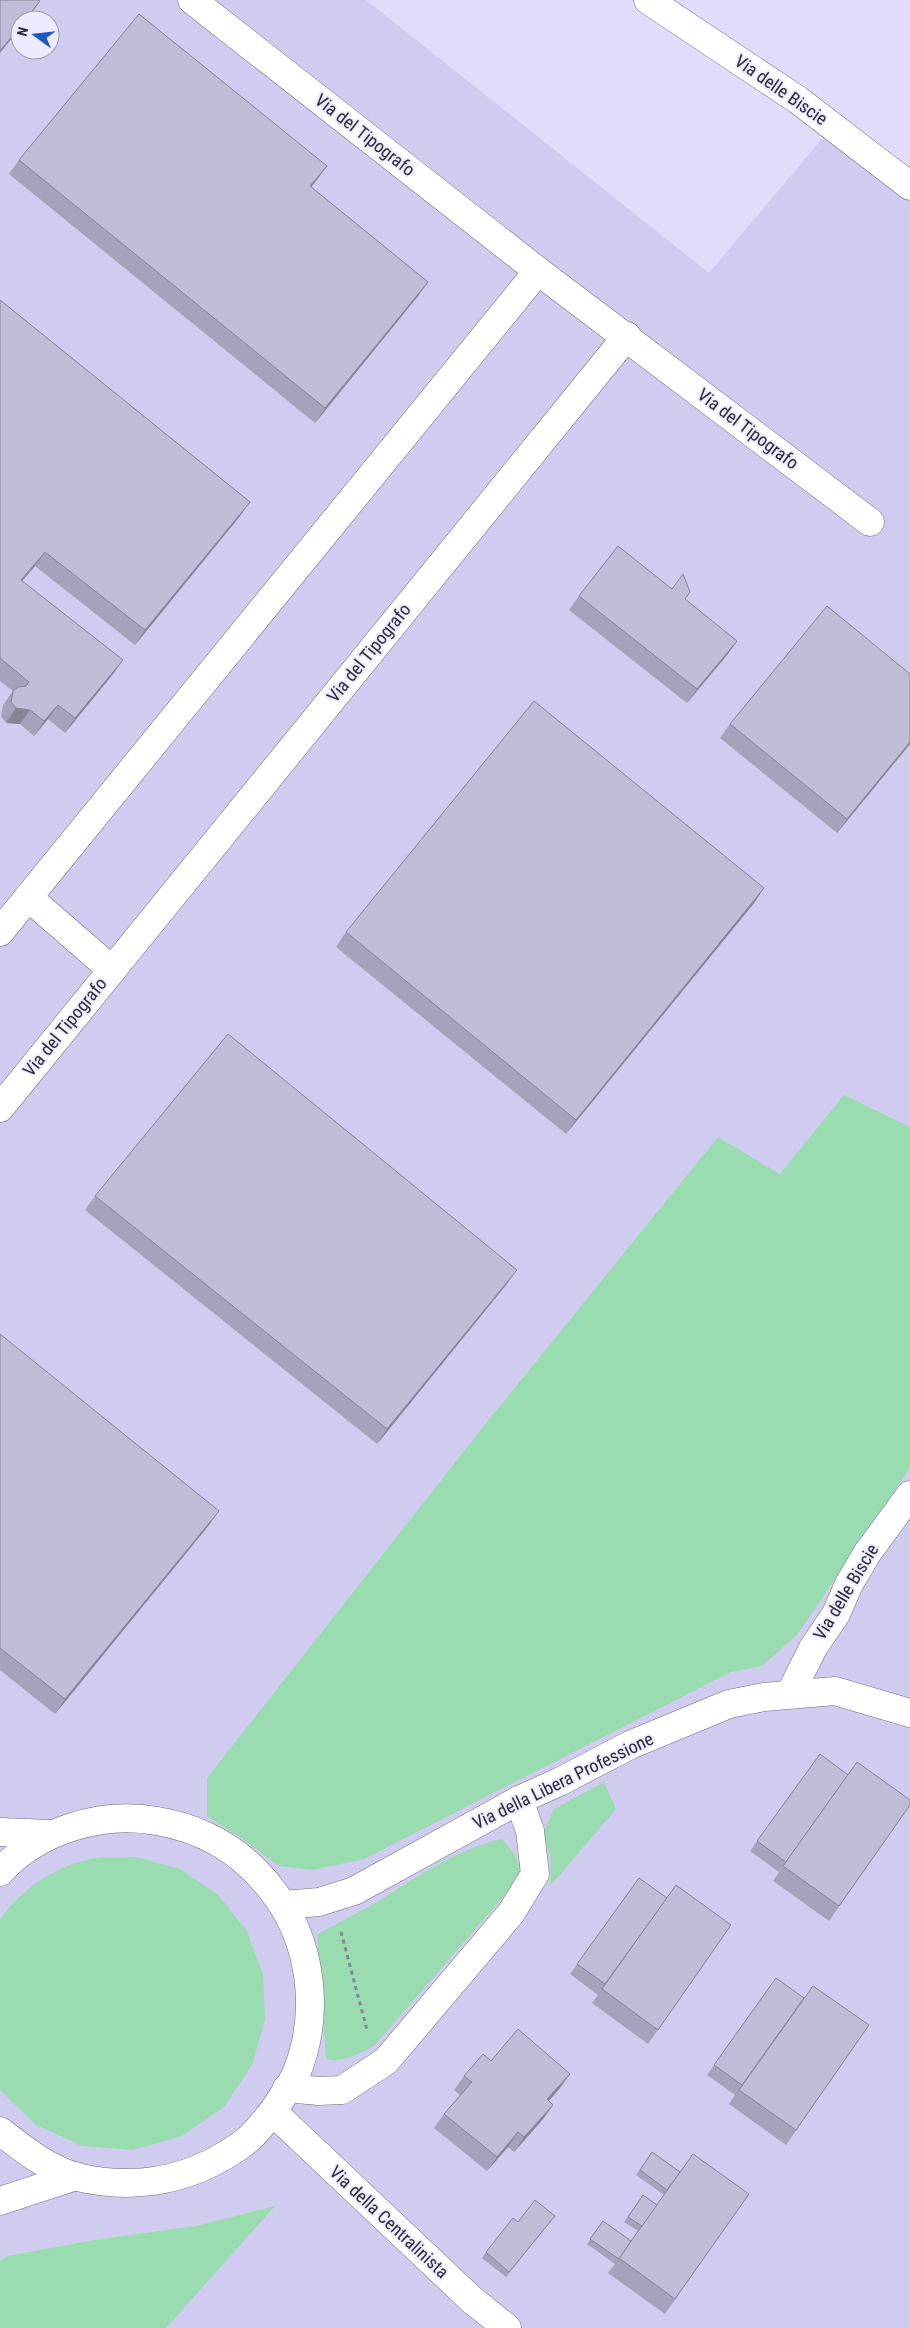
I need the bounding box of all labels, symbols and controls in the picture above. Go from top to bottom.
north arrow [10,10,60,60]
text: N [14,25,31,38]
street label: Via delle Biscie [731,50,832,129]
street label: Via del Tipografo [311,89,419,180]
street label: Via del Tipografo [694,384,803,473]
street label: Via del Tipografo [322,599,415,706]
street label: Via del Tipografo [18,973,111,1080]
street label: Via delle Biscie [809,1540,882,1644]
street label: Via della Libera Professione [469,1728,656,1833]
street label: Via della Centralinista [325,2161,453,2282]

